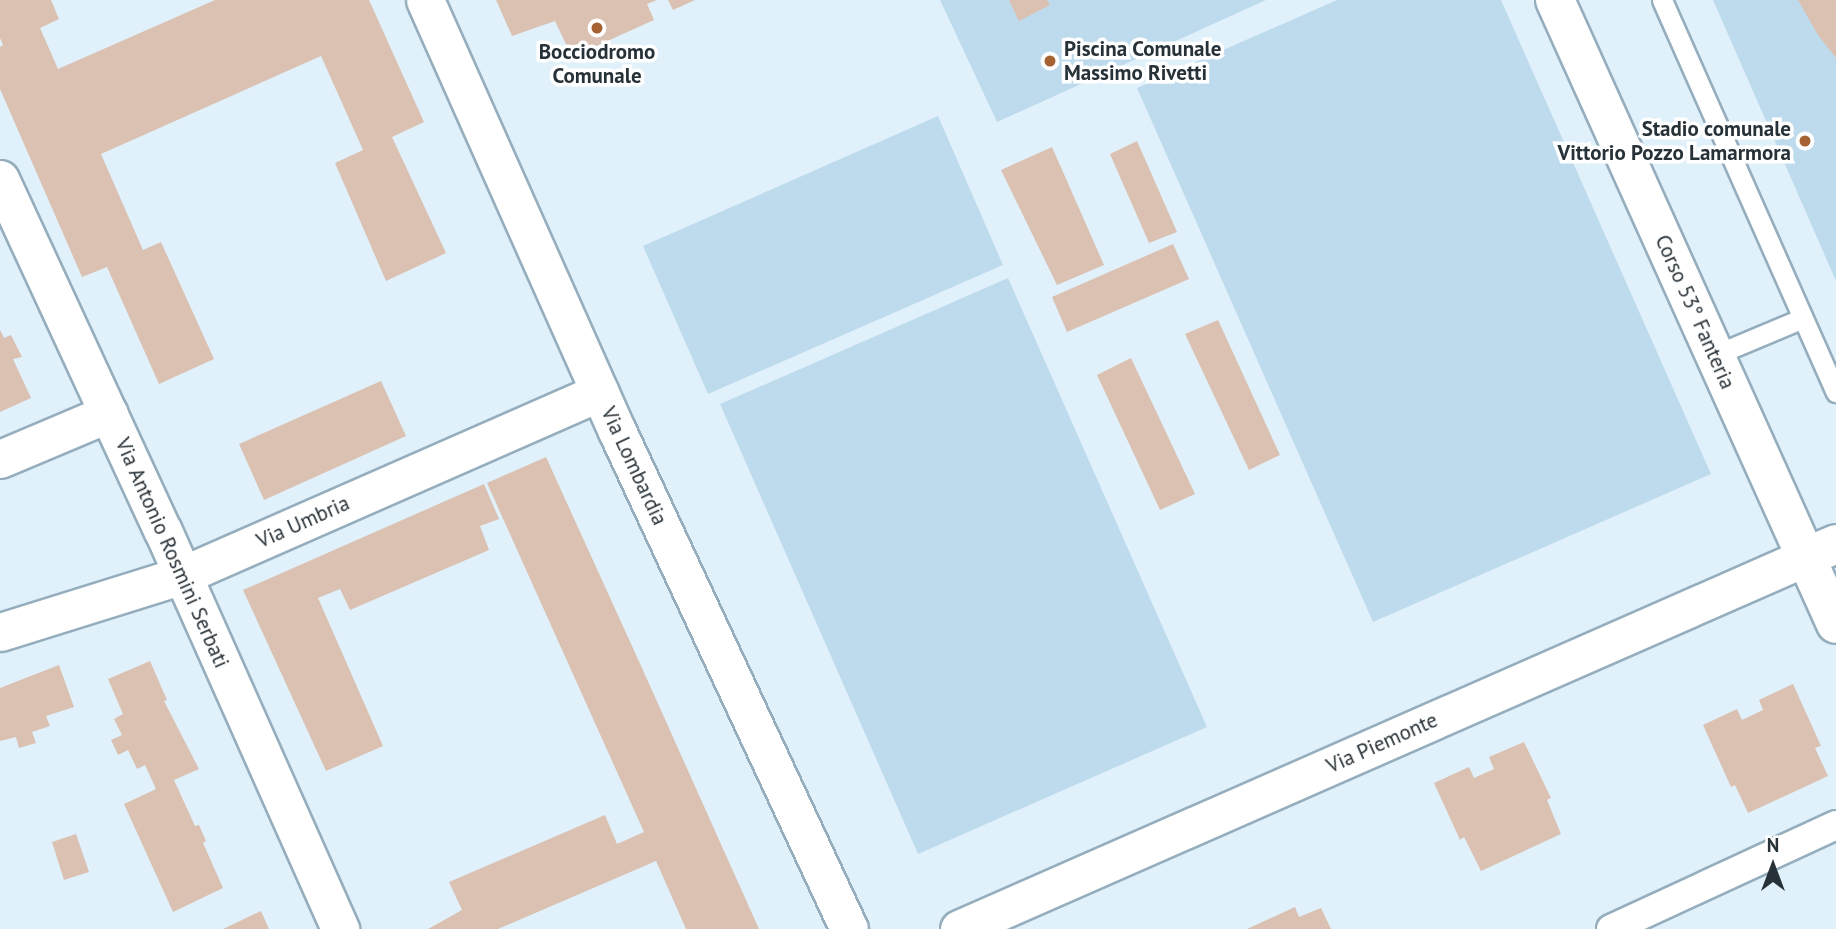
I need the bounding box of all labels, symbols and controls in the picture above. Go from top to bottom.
marker: Bocciodromo Comunale [589,20,605,36]
place label: Piscina Comunale Massimo Rivetti [1064,36,1222,86]
place label: Bocciodromo Comunale [539,39,655,89]
marker: Piscina Comunale Massimo Rivetti [1042,53,1058,69]
place label: Stadio comunale Vittorio Pozzo Lamarmora [1558,116,1791,166]
marker: Stadio comunale Vittorio Pozzo Lamarmora [1797,133,1813,149]
street label: Corso 53° Fanteria [1650,231,1740,393]
street label: Via Lombardia [596,403,672,529]
street label: Via Antonio Rosmini Serbati [110,434,234,672]
street label: Via Umbria [253,490,353,554]
street label: Via Piemonte [1323,707,1441,779]
north arrow [1738,831,1808,901]
text: N [1767,833,1779,857]

